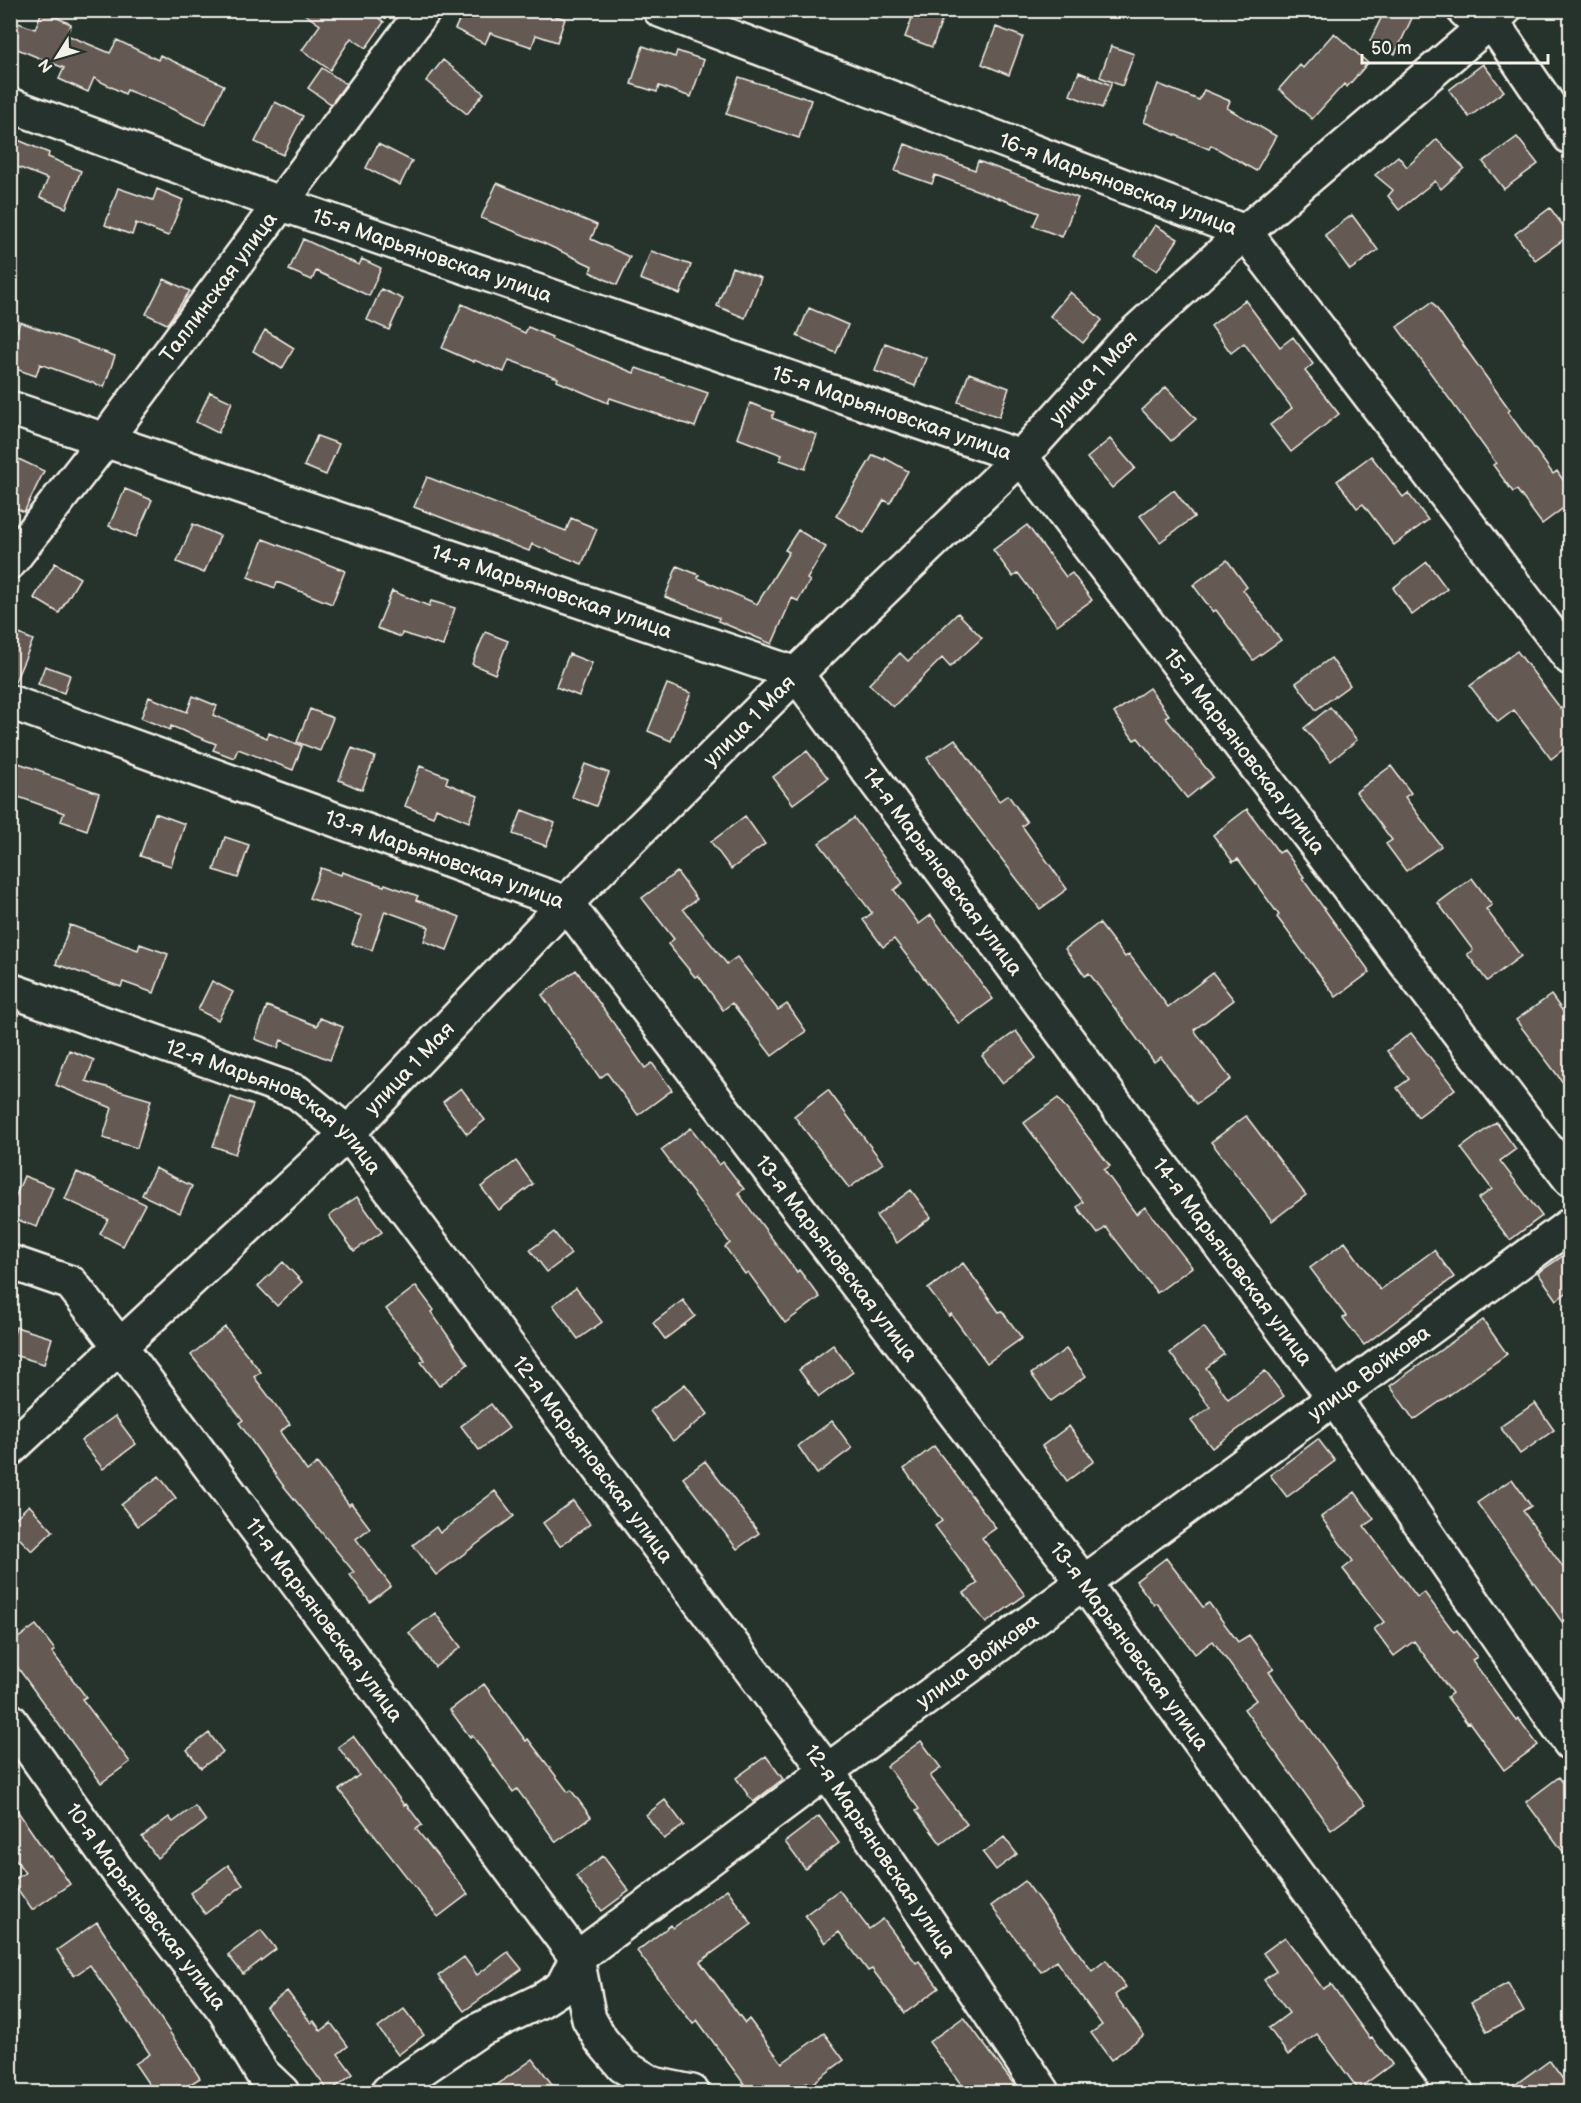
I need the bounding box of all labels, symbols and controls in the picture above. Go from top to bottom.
north arrow [27,27,87,87]
scale bar [1362,27,1548,65]
text: 50 m [1371,38,1412,59]
text: N [35,55,57,76]
street label: 16-я Марьяновская улица [995,128,1241,241]
street label: 15-я Марьяновская улица [309,203,556,309]
street label: Таллинская улица [155,207,283,368]
street label: улица 1 Мая [1044,325,1142,430]
street label: 15-я Марьяновская улица [768,361,1015,466]
street label: 14-я Марьяновская улица [428,539,676,644]
street label: 15-я Марьяновская улица [1158,644,1331,860]
street label: улица 1 Мая [698,670,801,772]
street label: 14-я Марьяновская улица [857,763,1028,981]
street label: 13-я Марьяновская улица [321,805,568,914]
street label: улица 1 Мая [360,1017,460,1120]
street label: 12-я Марьяновская улица [162,1034,387,1180]
street label: 13-я Марьяновская улица [750,1151,923,1367]
street label: 14-я Марьяновская улица [1147,1153,1318,1371]
street label: улица Войкова [1303,1320,1436,1426]
street label: 12-я Марьяновская улица [507,1351,679,1568]
street label: 11-я Марьяновская улица [240,1513,409,1727]
street label: 13-я Марьяновская улица [1044,1537,1215,1756]
street label: улица Войкова [912,1608,1044,1714]
street label: 12-я Марьяновская улица [799,1740,961,1963]
street label: 10-я Марьяновская улица [60,1798,232,2016]

